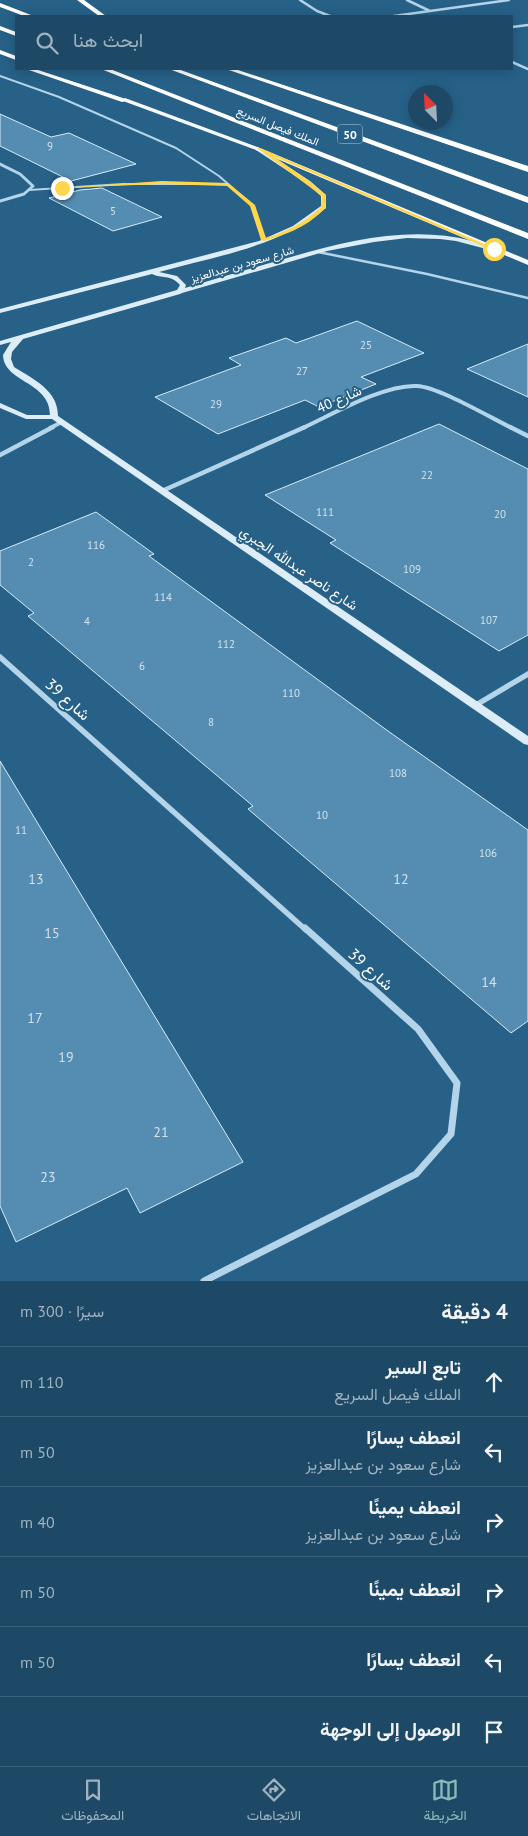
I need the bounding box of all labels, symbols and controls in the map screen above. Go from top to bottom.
search box [15,15,513,70]
text: ابحث هنا [73,28,143,52]
icon: search [33,29,61,57]
north arrow [408,85,453,130]
street label: الملك فيصل السريع [235,103,321,150]
road number: 50 [338,125,362,144]
house number: 9 [47,139,53,153]
route end [51,177,74,200]
house number: 5 [110,204,116,218]
route start [483,238,506,261]
street label: شارع سعود بن عبدالعزيز [188,242,296,287]
house number: 25 [360,338,372,352]
house number: 27 [296,364,308,378]
street label: شارع 40 [314,381,365,419]
house number: 29 [210,397,222,411]
house number: 22 [421,468,433,482]
house number: 111 [316,505,334,519]
house number: 20 [494,507,506,521]
street label: شارع ناصر عبدالله الجبري [235,522,361,617]
house number: 116 [87,538,105,552]
house number: 2 [28,555,34,569]
house number: 109 [403,562,421,576]
house number: 114 [154,590,172,604]
house number: 107 [480,613,498,627]
house number: 4 [84,614,90,628]
house number: 112 [217,637,235,651]
house number: 6 [139,659,145,673]
street label: شارع 39 [40,674,95,726]
house number: 110 [282,686,300,700]
house number: 8 [208,715,214,729]
house number: 108 [389,766,407,780]
house number: 10 [316,808,328,822]
house number: 11 [15,823,27,837]
house number: 106 [479,846,497,860]
house number: 13 [28,870,44,888]
house number: 12 [393,870,409,888]
house number: 15 [44,924,60,942]
street label: شارع 39 [343,944,398,996]
house number: 14 [481,973,497,991]
house number: 17 [27,1009,43,1027]
house number: 19 [58,1048,74,1066]
house number: 21 [153,1123,169,1141]
house number: 23 [40,1168,56,1186]
text: 4 دقيقة [441,1298,508,1325]
text: سيرًا · 300 m [20,1301,104,1321]
text: تابع السير [385,1355,461,1379]
icon: ahead [480,1368,508,1396]
text: 110 m [20,1372,63,1392]
text: الملك فيصل السريع [334,1384,461,1404]
text: انعطف يسارًا [366,1425,461,1449]
icon: left [480,1438,508,1466]
text: 50 m [20,1442,55,1462]
text: شارع سعود بن عبدالعزيز [305,1454,461,1474]
text: انعطف يمينًا [369,1495,461,1519]
icon: right [480,1508,508,1536]
text: 40 m [20,1512,55,1532]
text: شارع سعود بن عبدالعزيز [305,1524,461,1544]
text: انعطف يمينًا [369,1577,461,1601]
icon: right [480,1578,508,1606]
text: 50 m [20,1582,55,1602]
text: انعطف يسارًا [366,1647,461,1671]
icon: left [480,1648,508,1676]
text: 50 m [20,1652,55,1672]
text: الوصول إلى الوجهة [320,1717,461,1741]
icon: arrive [480,1718,508,1746]
tab: المحفوظات [61,1776,124,1828]
tab: الاتجاهات [247,1776,301,1828]
tab: الخريطة [423,1776,467,1828]

